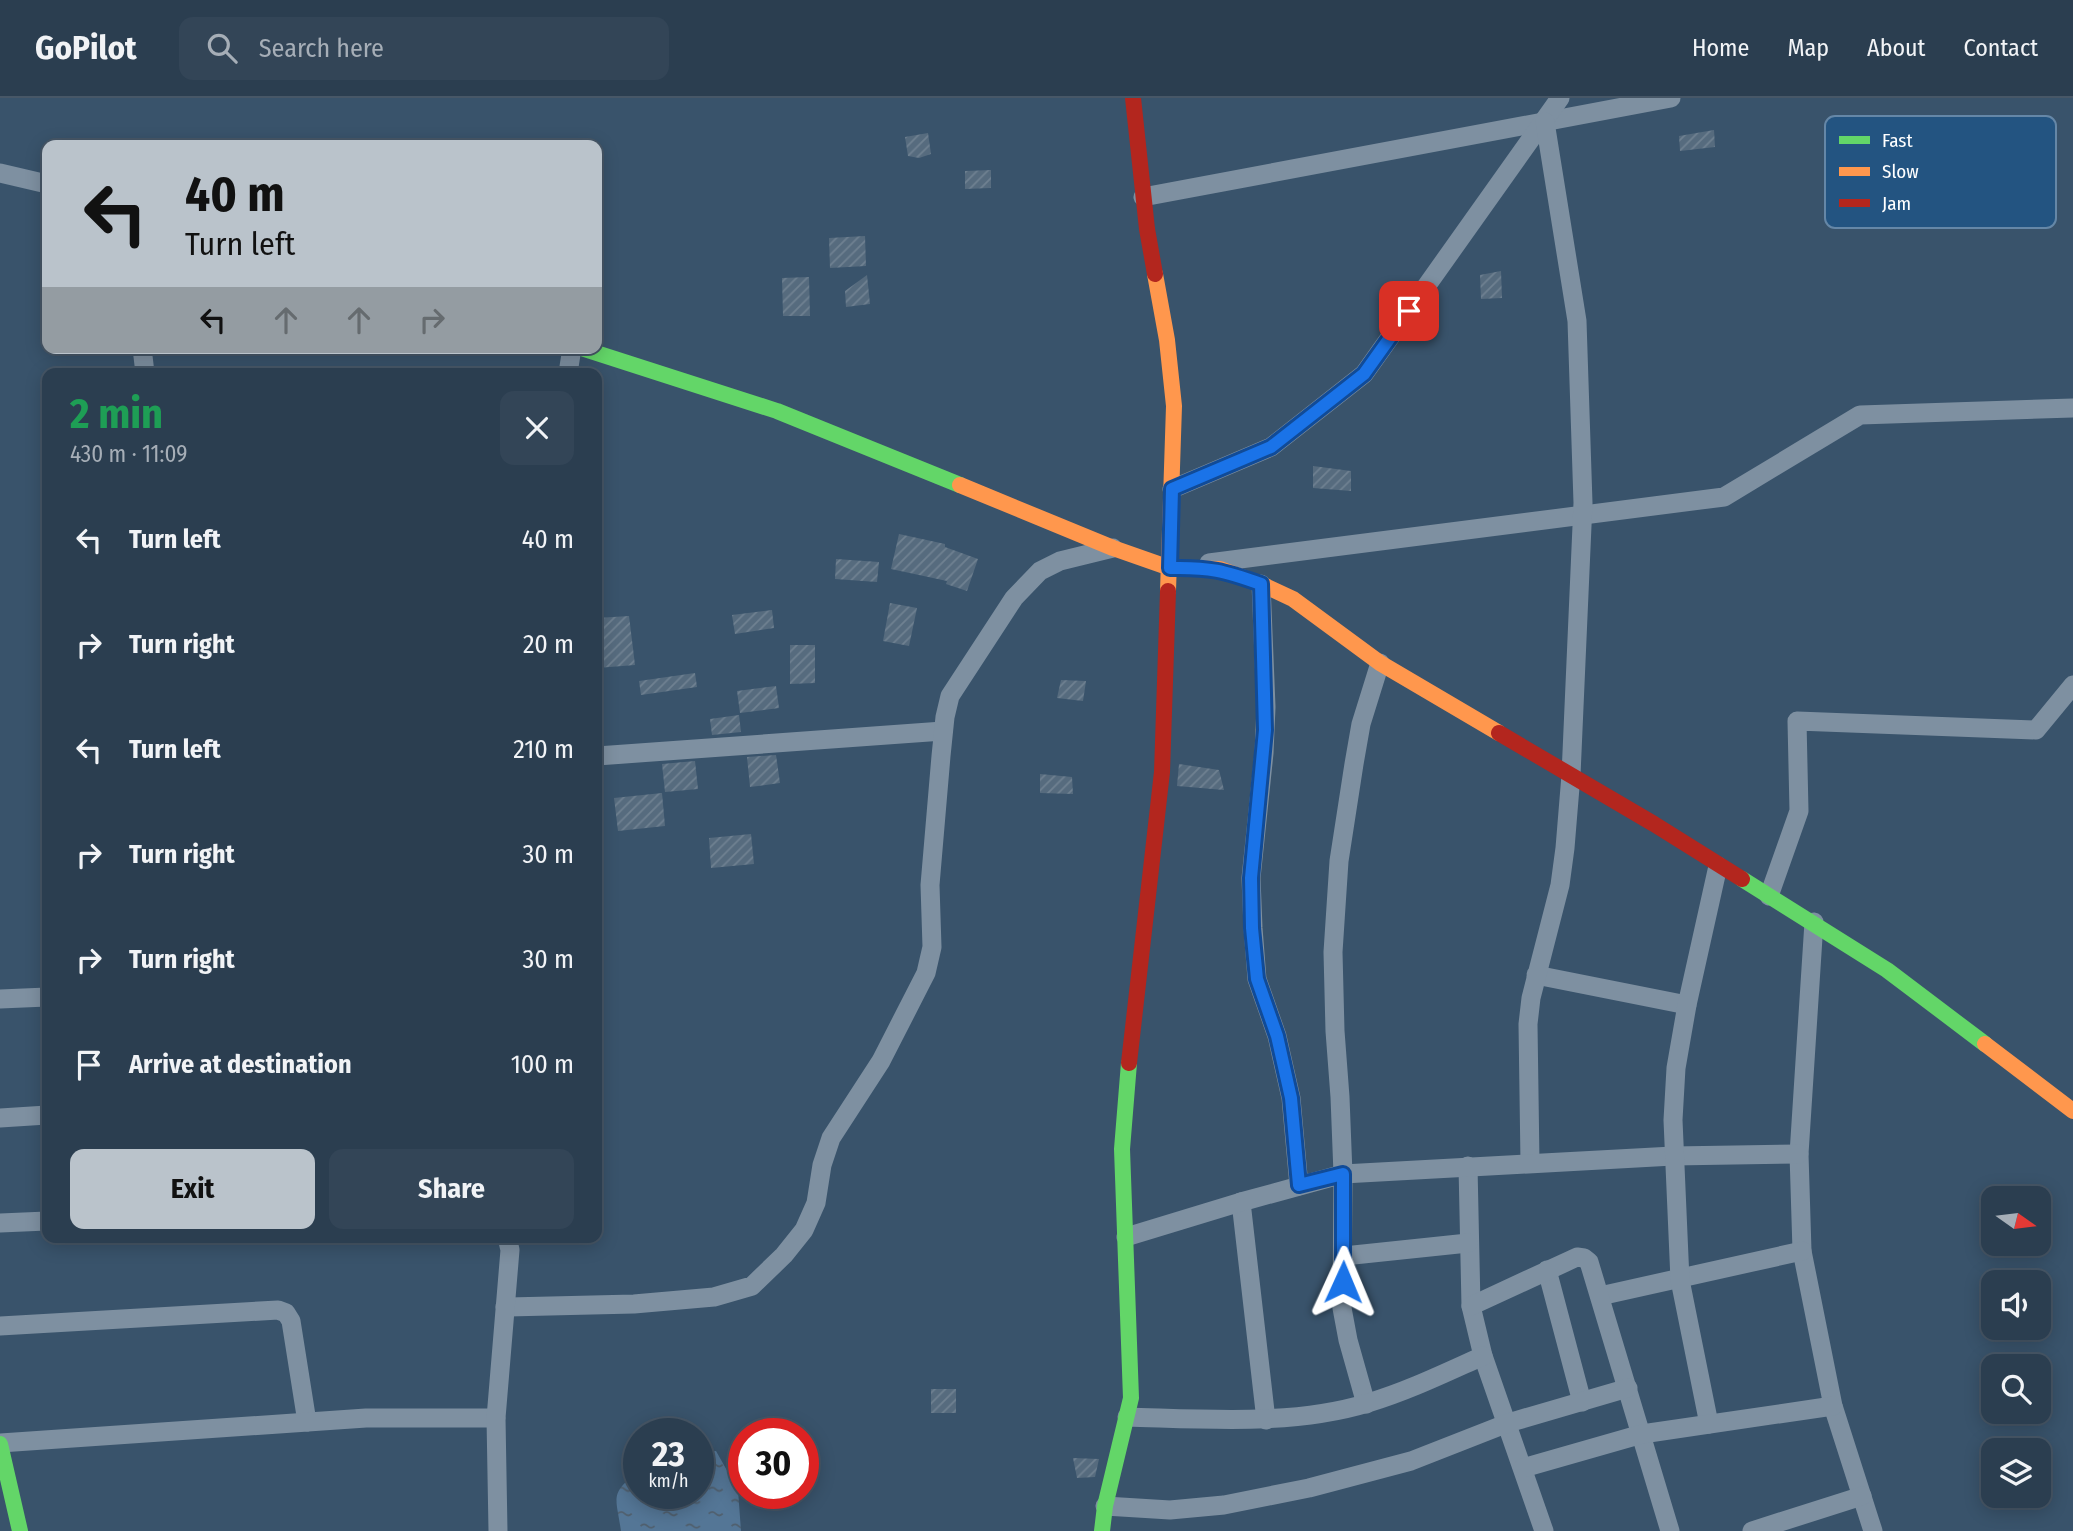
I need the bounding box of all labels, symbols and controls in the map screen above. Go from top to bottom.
search box [179,17,669,80]
text: GoPilot [35,28,137,68]
icon: search [203,29,241,67]
text: Search here [259,33,384,64]
text: Home [1692,34,1749,62]
text: Map [1787,34,1829,62]
text: About [1867,34,1925,62]
text: Contact [1963,34,2038,62]
legend [1825,116,2056,228]
text: Fast [1882,129,1913,152]
text: Slow [1882,160,1919,183]
text: 40 m [185,165,285,224]
icon: left [70,168,161,259]
text: Jam [1882,192,1911,215]
text: Turn left [185,225,295,263]
pin [1379,281,1439,341]
icon: arrive [1390,292,1428,330]
icon: left [194,301,232,339]
icon: ahead [267,301,305,339]
icon: ahead [340,301,378,339]
icon: right [413,301,451,339]
text: 2 min [70,389,163,439]
button: close [500,391,574,465]
text: 430 m · 11:09 [70,440,187,468]
icon: left [70,521,108,559]
text: Turn left [129,524,221,555]
text: 40 m [522,524,574,555]
icon: right [70,626,108,664]
text: Turn right [129,629,235,660]
text: 20 m [523,629,574,660]
icon: left [70,731,108,769]
text: Turn left [129,734,221,765]
text: 210 m [513,734,574,765]
icon: right [70,836,108,874]
text: Turn right [129,839,235,870]
text: 30 m [523,839,574,870]
icon: right [70,941,108,979]
text: Turn right [129,944,235,975]
text: 30 m [523,944,574,975]
icon: arrive [70,1046,108,1084]
text: Arrive at destination [129,1049,352,1080]
text: 100 m [511,1049,574,1080]
button: Exit [70,1149,315,1229]
button: Share [329,1149,574,1229]
north arrow [1981,1186,2051,1256]
map controls [1981,1186,2051,1508]
position arrow [1306,1245,1380,1319]
button: sound [1981,1270,2051,1340]
button: search [1981,1354,2051,1424]
speed limit sign: 30 [728,1418,819,1509]
text: 23 [652,1433,685,1475]
button: layers [1981,1438,2051,1508]
text: km/h [648,1470,689,1492]

